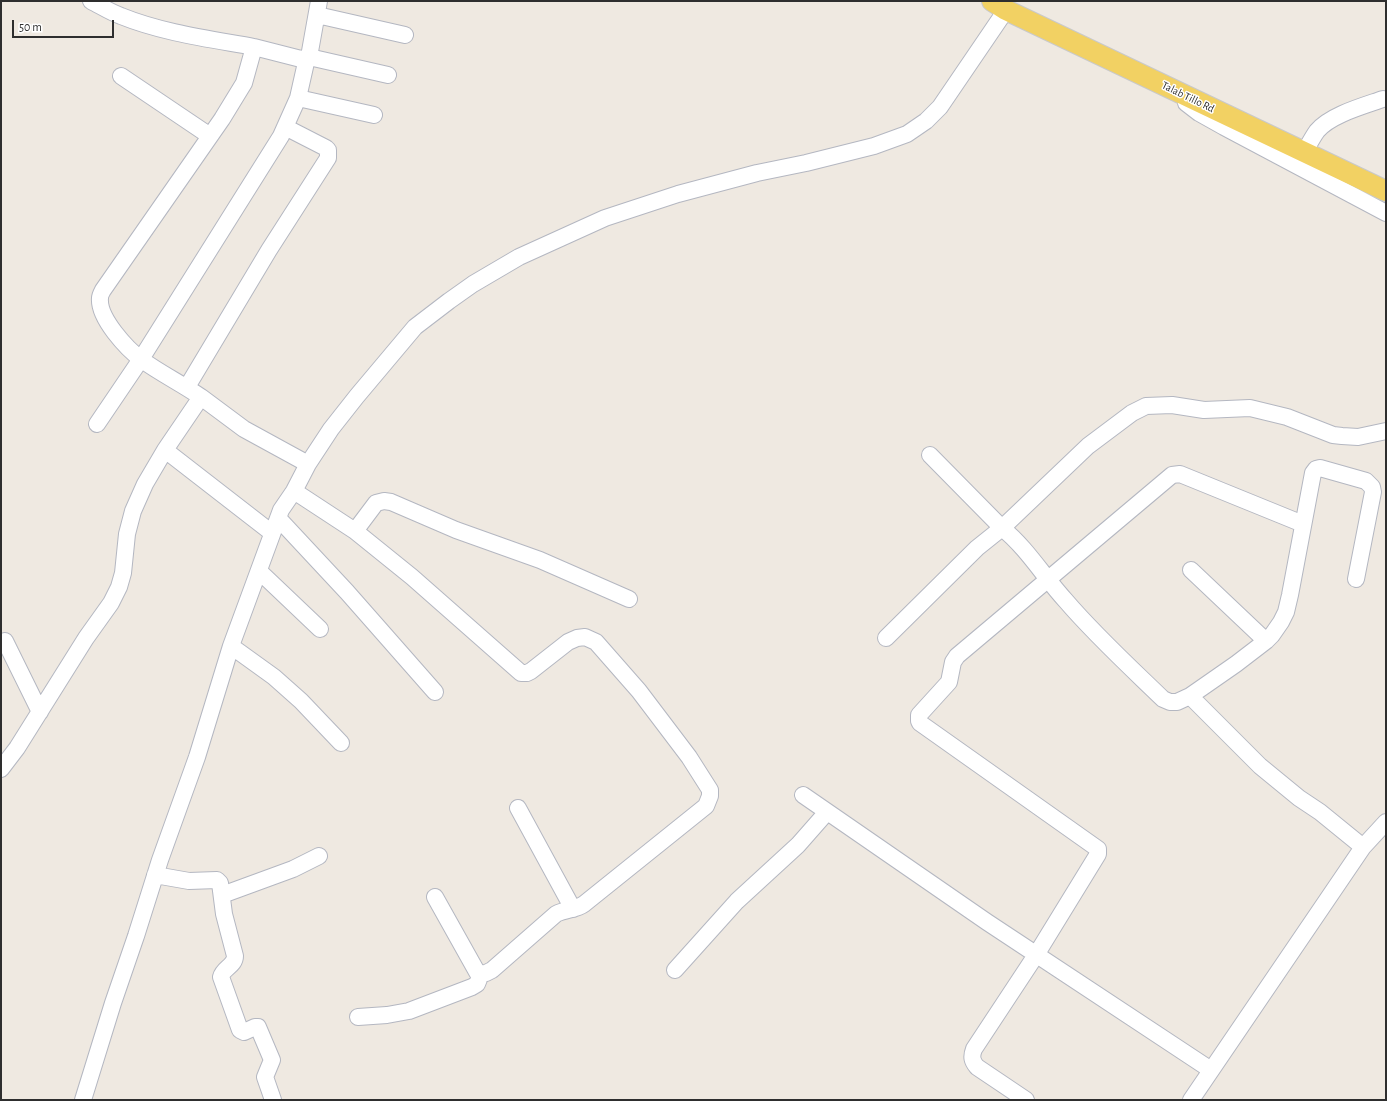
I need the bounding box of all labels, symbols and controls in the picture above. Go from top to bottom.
scale bar [14,12,116,38]
text: 50 m [19,21,42,33]
street label: Talab Tillo Rd [1159,79,1217,115]

